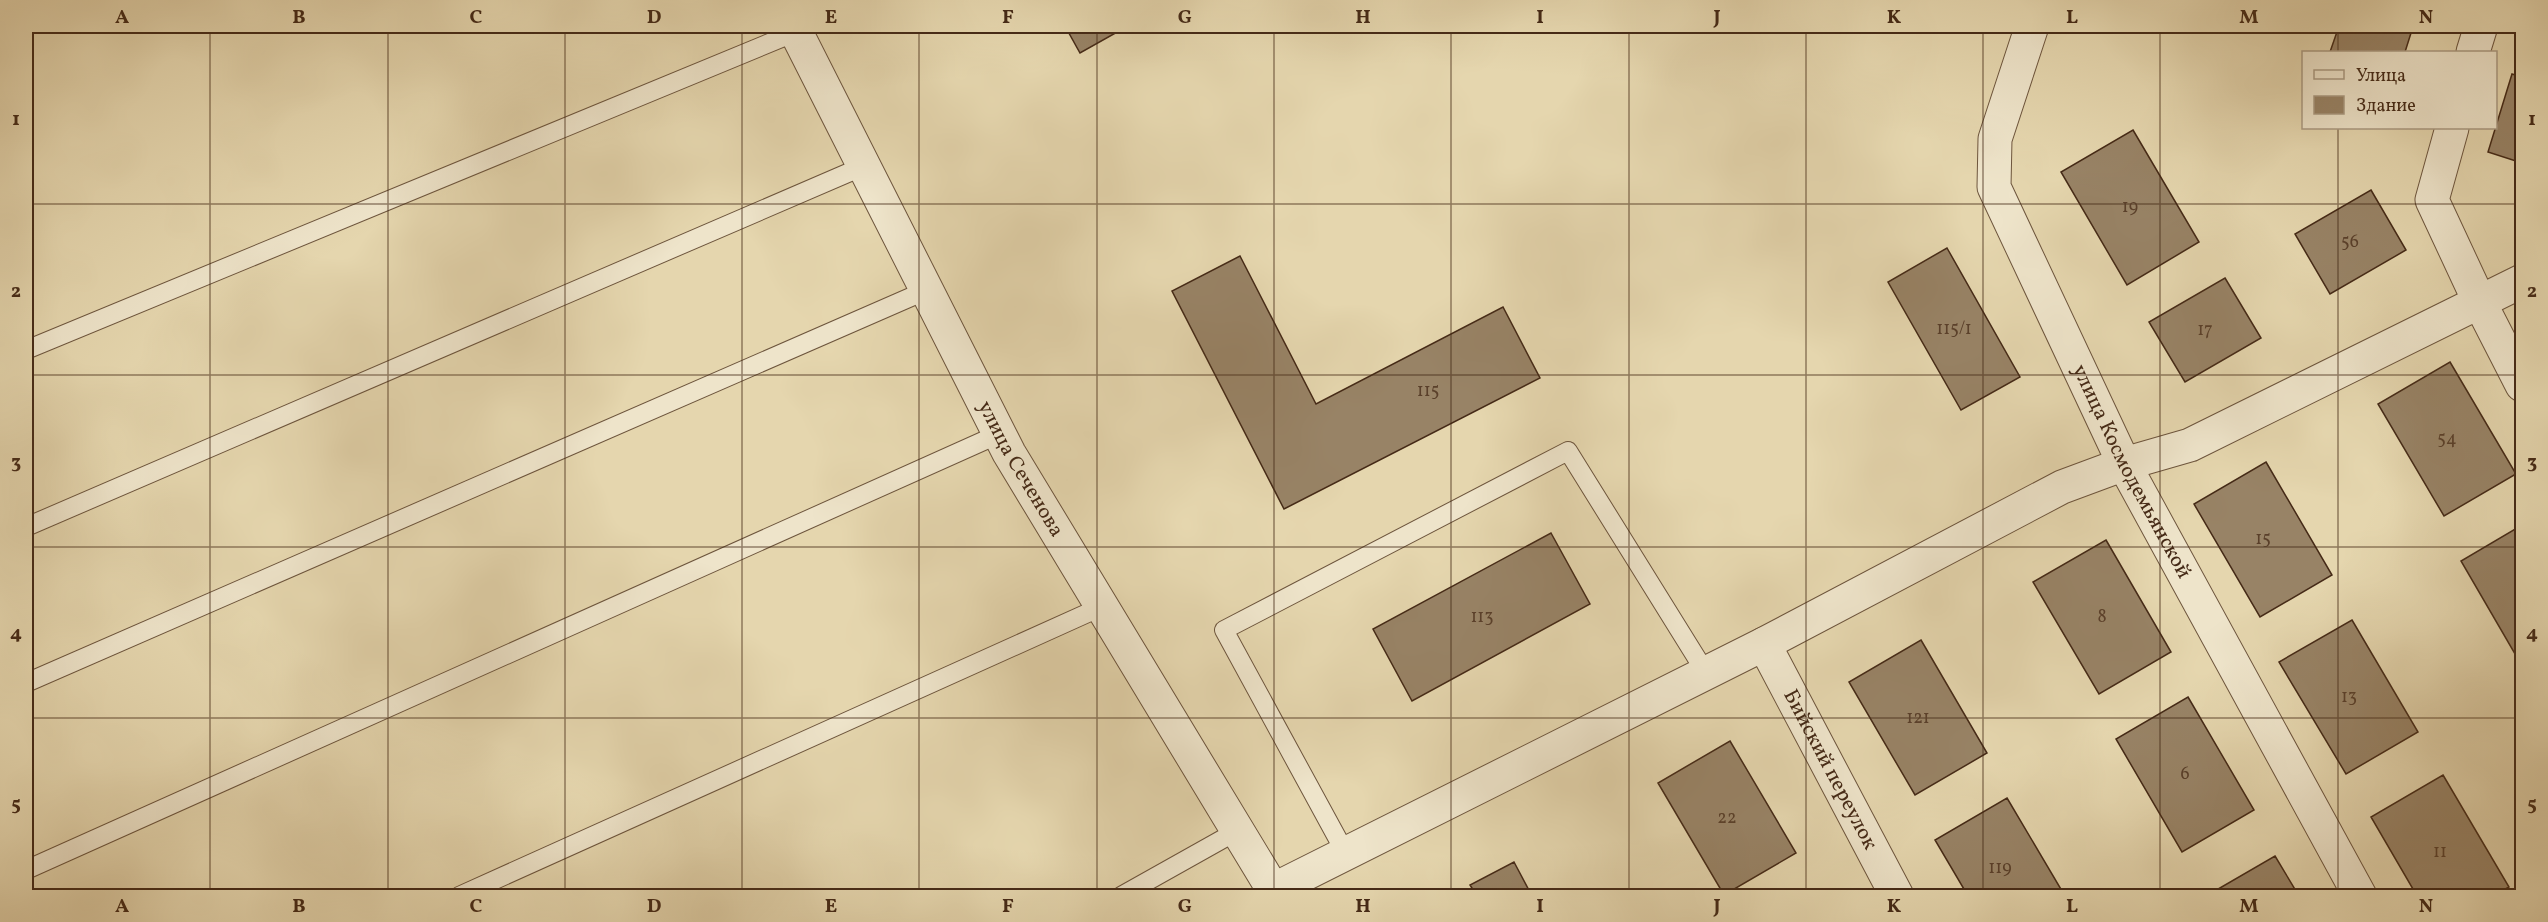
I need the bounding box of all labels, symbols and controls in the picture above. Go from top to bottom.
text: A [115,4,129,32]
text: B [292,4,306,32]
text: C [470,4,483,32]
text: D [647,4,661,32]
text: E [825,4,837,32]
text: F [1002,4,1014,32]
text: G [1178,4,1192,32]
text: H [1355,4,1371,32]
text: I [1536,4,1544,32]
text: J [1712,4,1721,32]
text: K [1887,4,1902,32]
text: L [2066,4,2078,32]
text: M [2239,4,2259,32]
text: N [2419,4,2433,32]
legend [2302,51,2497,129]
text: Улица [2356,64,2406,89]
text: Здание [2356,94,2416,119]
text: 1 [12,106,20,134]
text: 1 [2528,106,2536,134]
house number: 19 [2122,195,2138,220]
house number: 56 [2341,230,2359,255]
text: 2 [11,278,21,306]
text: 2 [2527,278,2537,306]
house number: 115/1 [1936,317,1972,342]
house number: 17 [2197,318,2213,343]
street label: улица Космодемьянской [2065,360,2199,584]
house number: 115 [1417,379,1439,404]
street label: улица Сеченова [970,396,1071,543]
house number: 54 [2437,427,2457,452]
text: 3 [11,449,21,477]
text: 3 [2527,449,2537,477]
house number: 15 [2255,527,2271,552]
house number: 113 [1470,605,1494,630]
house number: 8 [2097,605,2107,630]
text: 4 [10,620,22,648]
text: 4 [2526,620,2538,648]
street label: Бийский переулок [1776,684,1885,855]
house number: 13 [2341,685,2357,710]
house number: 121 [1906,706,1930,731]
house number: 6 [2180,762,2190,787]
text: 5 [11,791,21,819]
text: 5 [2527,791,2537,819]
house number: 22 [1717,806,1737,831]
house number: 11 [2433,840,2447,865]
house number: 119 [1988,856,2012,881]
text: A [115,893,129,921]
text: B [292,893,306,921]
text: C [470,893,483,921]
text: D [647,893,661,921]
text: E [825,893,837,921]
text: F [1002,893,1014,921]
text: G [1178,893,1192,921]
text: H [1355,893,1371,921]
text: I [1536,893,1544,921]
text: J [1712,893,1721,921]
text: K [1887,893,1902,921]
text: L [2066,893,2078,921]
text: M [2239,893,2259,921]
text: N [2419,893,2433,921]

